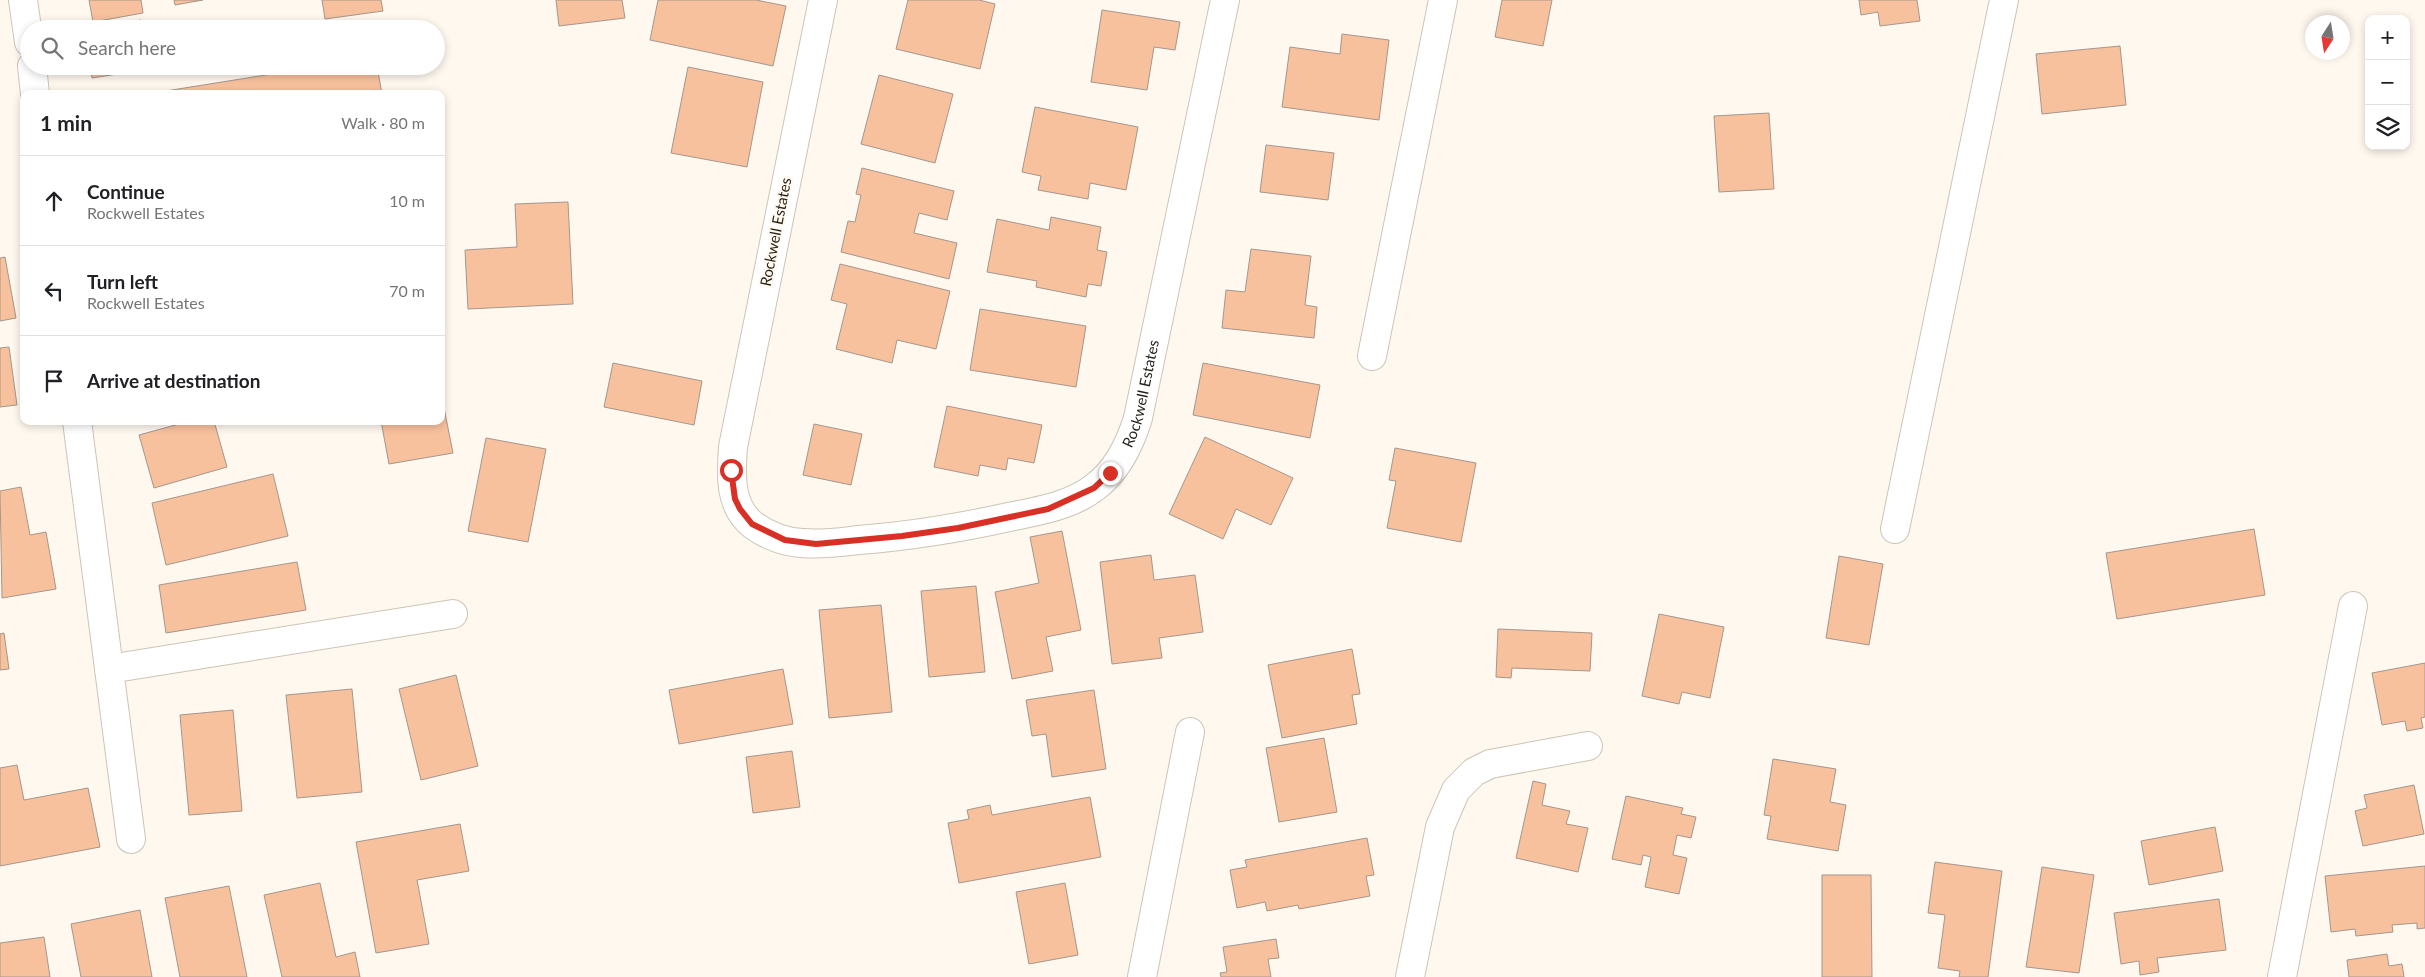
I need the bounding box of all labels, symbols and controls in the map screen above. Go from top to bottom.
north arrow [2305,15,2350,60]
map controls [2365,15,2410,150]
button: + [2365,15,2410,60]
search box [20,20,445,75]
icon: search [38,34,66,62]
text: Search here [78,36,176,59]
button: − [2365,60,2410,105]
button: layers [2365,105,2410,150]
text: 1 min [40,110,92,135]
text: Walk · 80 m [341,113,425,132]
street label: Rockwell Estates [756,176,794,288]
text: Continue [87,180,165,203]
icon: ahead [40,187,68,215]
text: 10 m [389,191,425,210]
text: Rockwell Estates [87,203,205,222]
text: Turn left [87,270,158,293]
icon: left [40,277,68,305]
text: 70 m [389,281,425,300]
text: Rockwell Estates [87,293,205,312]
street label: Rockwell Estates [1118,338,1162,450]
icon: arrive [40,367,68,395]
text: Arrive at destination [87,369,260,392]
route start [720,459,743,482]
route end [1099,462,1122,485]

